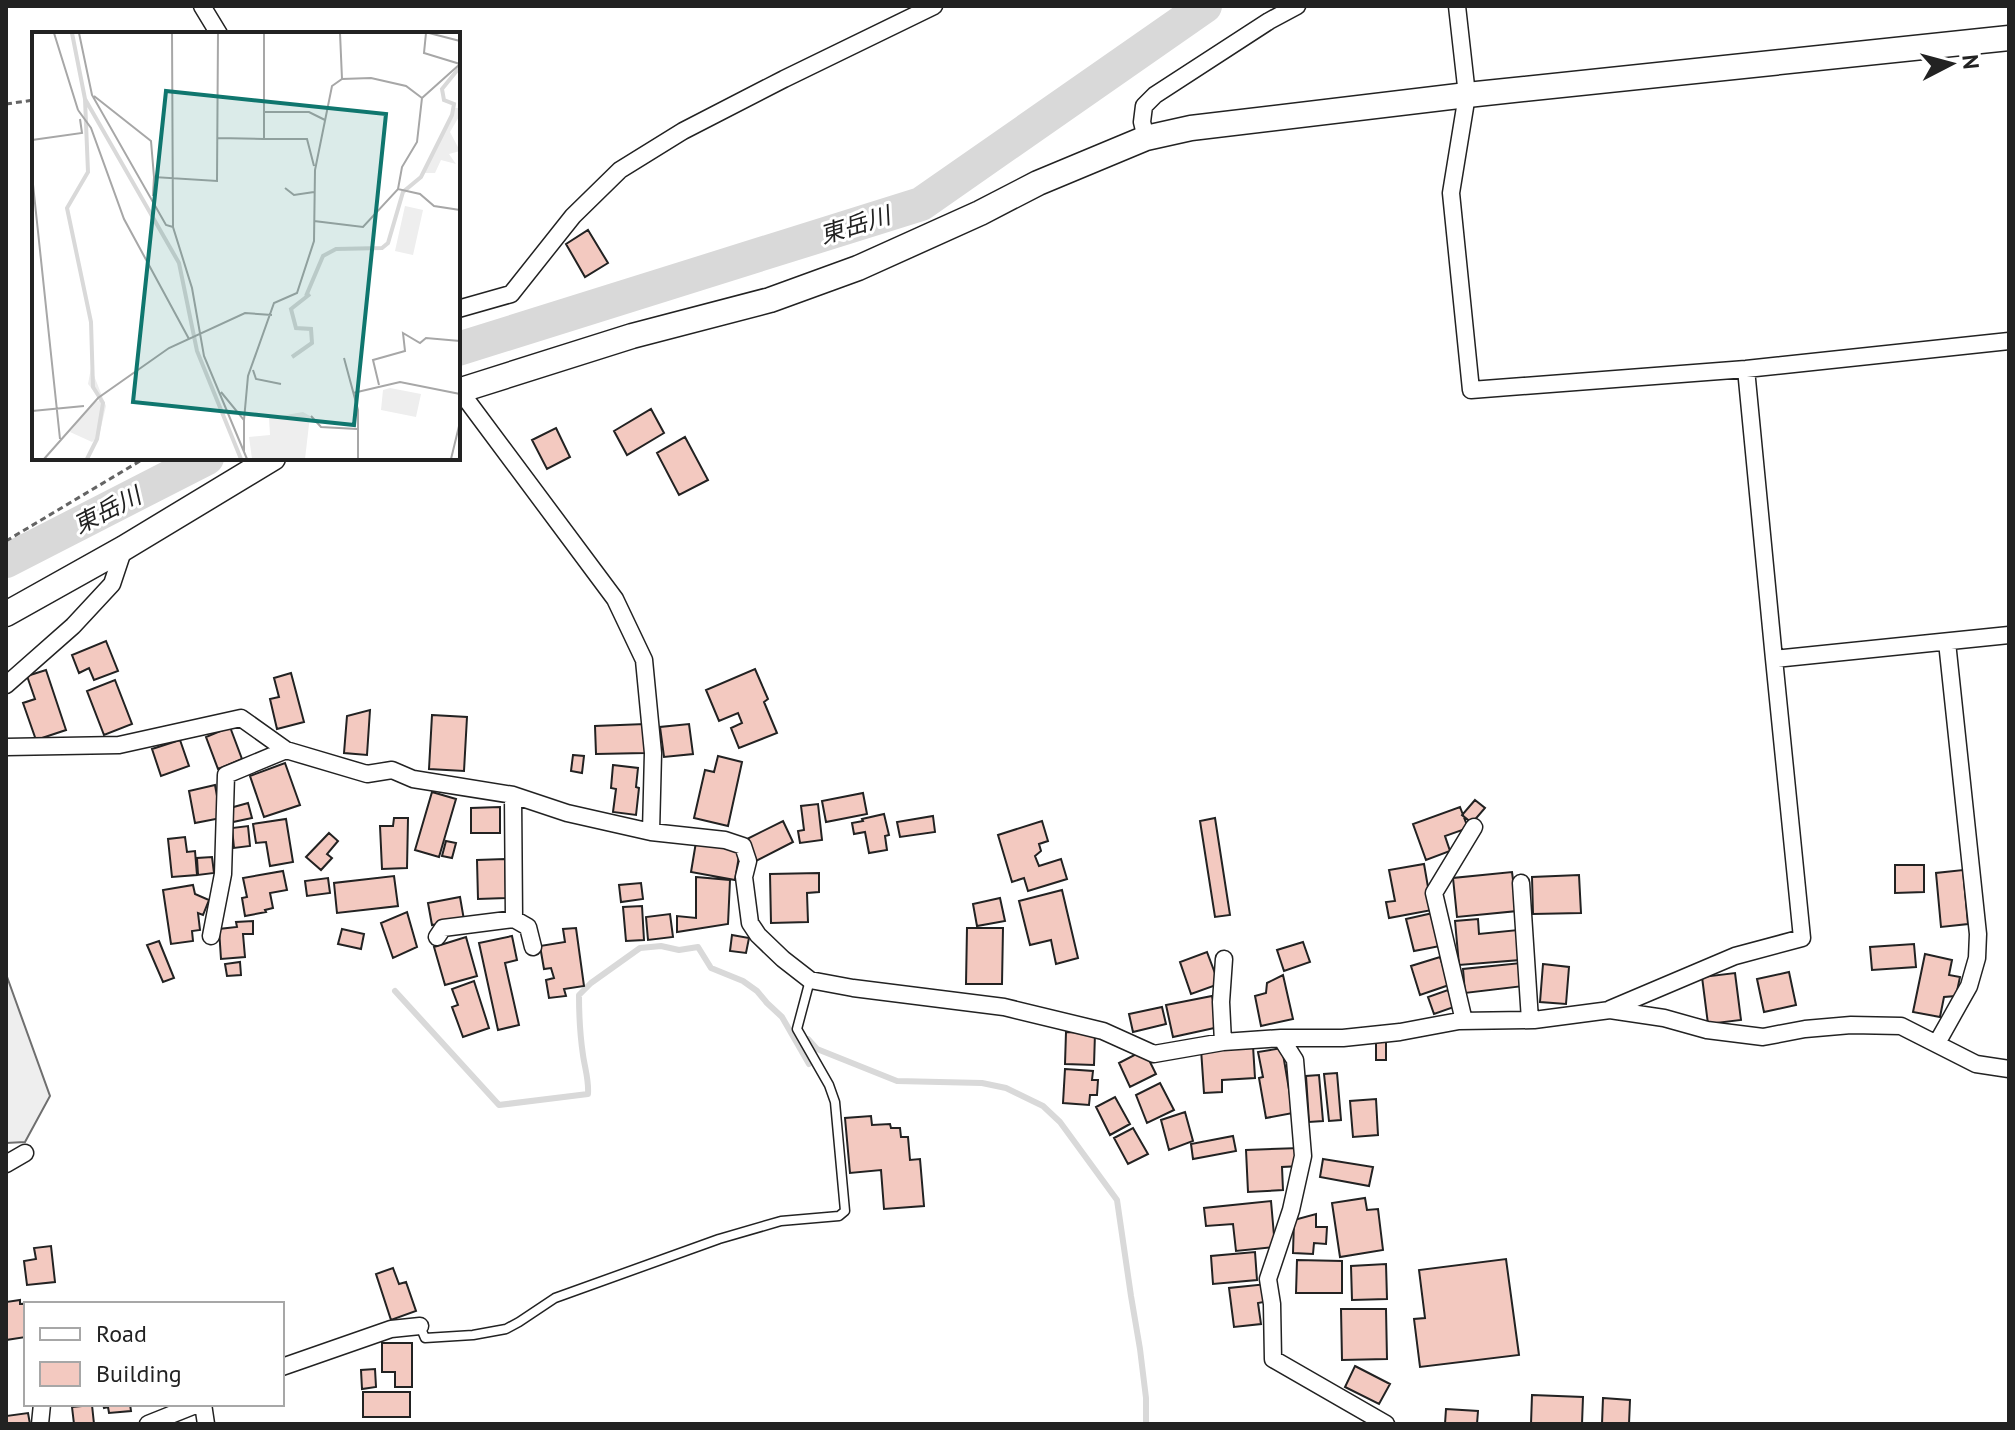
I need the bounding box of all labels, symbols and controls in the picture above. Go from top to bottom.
north arrow [1911,24,1991,104]
inset map [32,32,460,460]
text: N [1956,53,1986,71]
water label: 東岳川 [816,199,897,250]
water label: 東岳川 [68,478,149,540]
legend [24,1302,284,1406]
text: Road [96,1318,147,1349]
text: Building [96,1358,182,1389]

